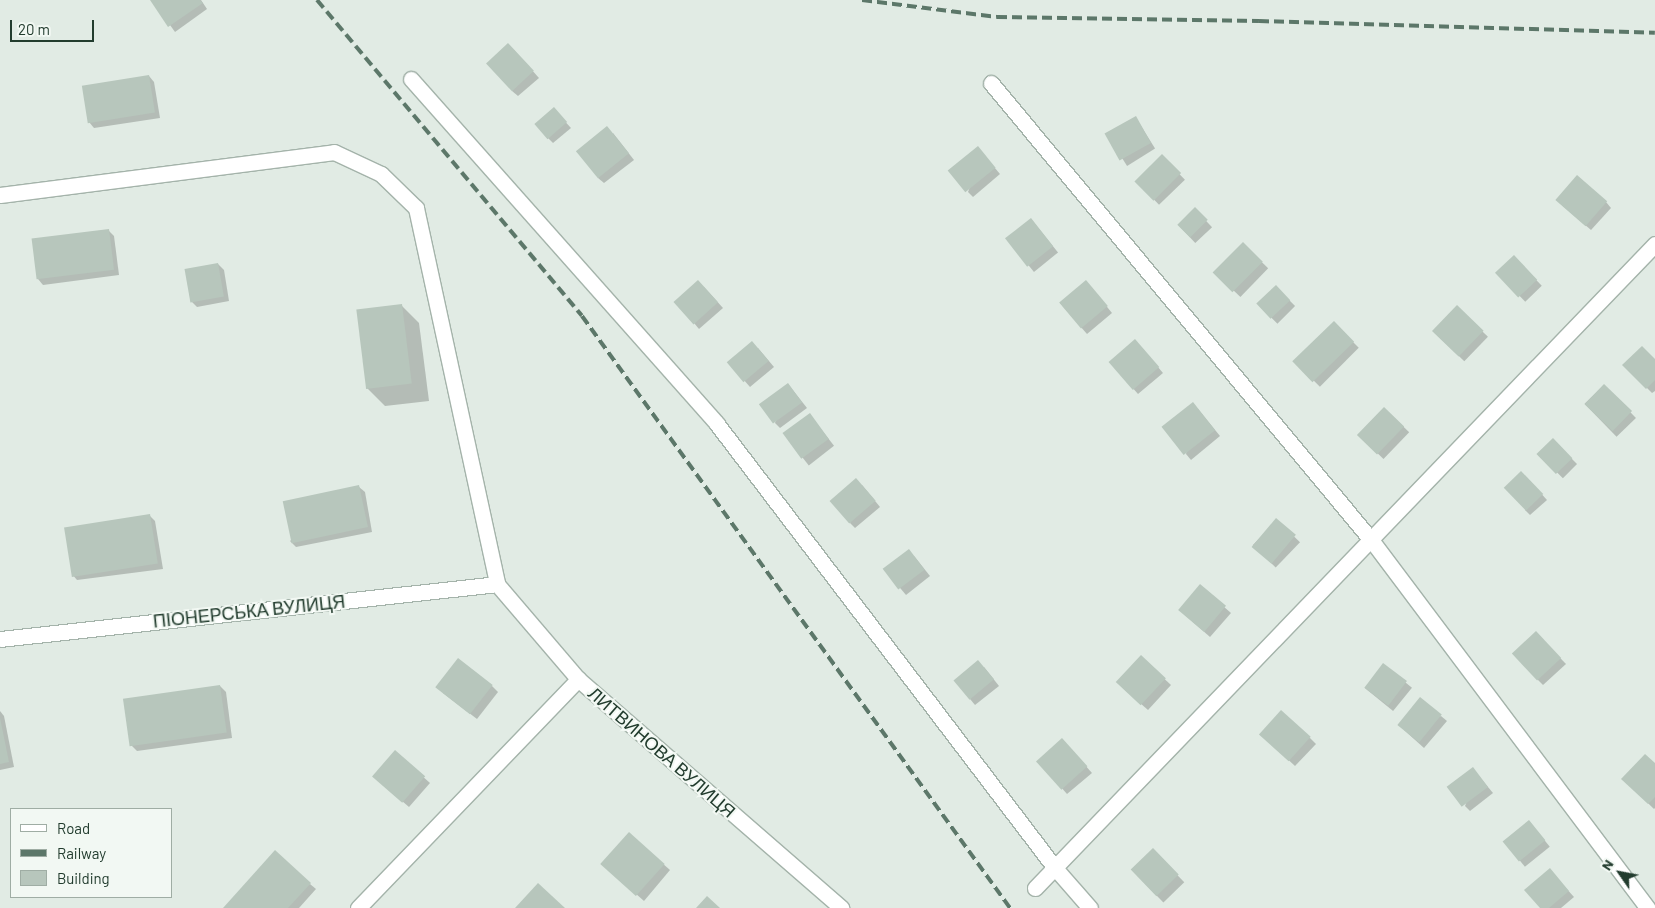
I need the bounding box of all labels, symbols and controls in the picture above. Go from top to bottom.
scale bar [12,10,96,42]
text: 20 m [18,20,50,38]
street label: ПІОНЕРСЬКА ВУЛИЦЯ [152,590,346,632]
street label: ЛИТВИНОВА ВУЛИЦЯ [584,682,740,822]
legend [10,808,172,898]
text: Road [57,819,90,837]
text: Railway [57,844,106,862]
north arrow [1595,848,1645,898]
text: N [1597,856,1617,873]
text: Building [57,869,110,887]

